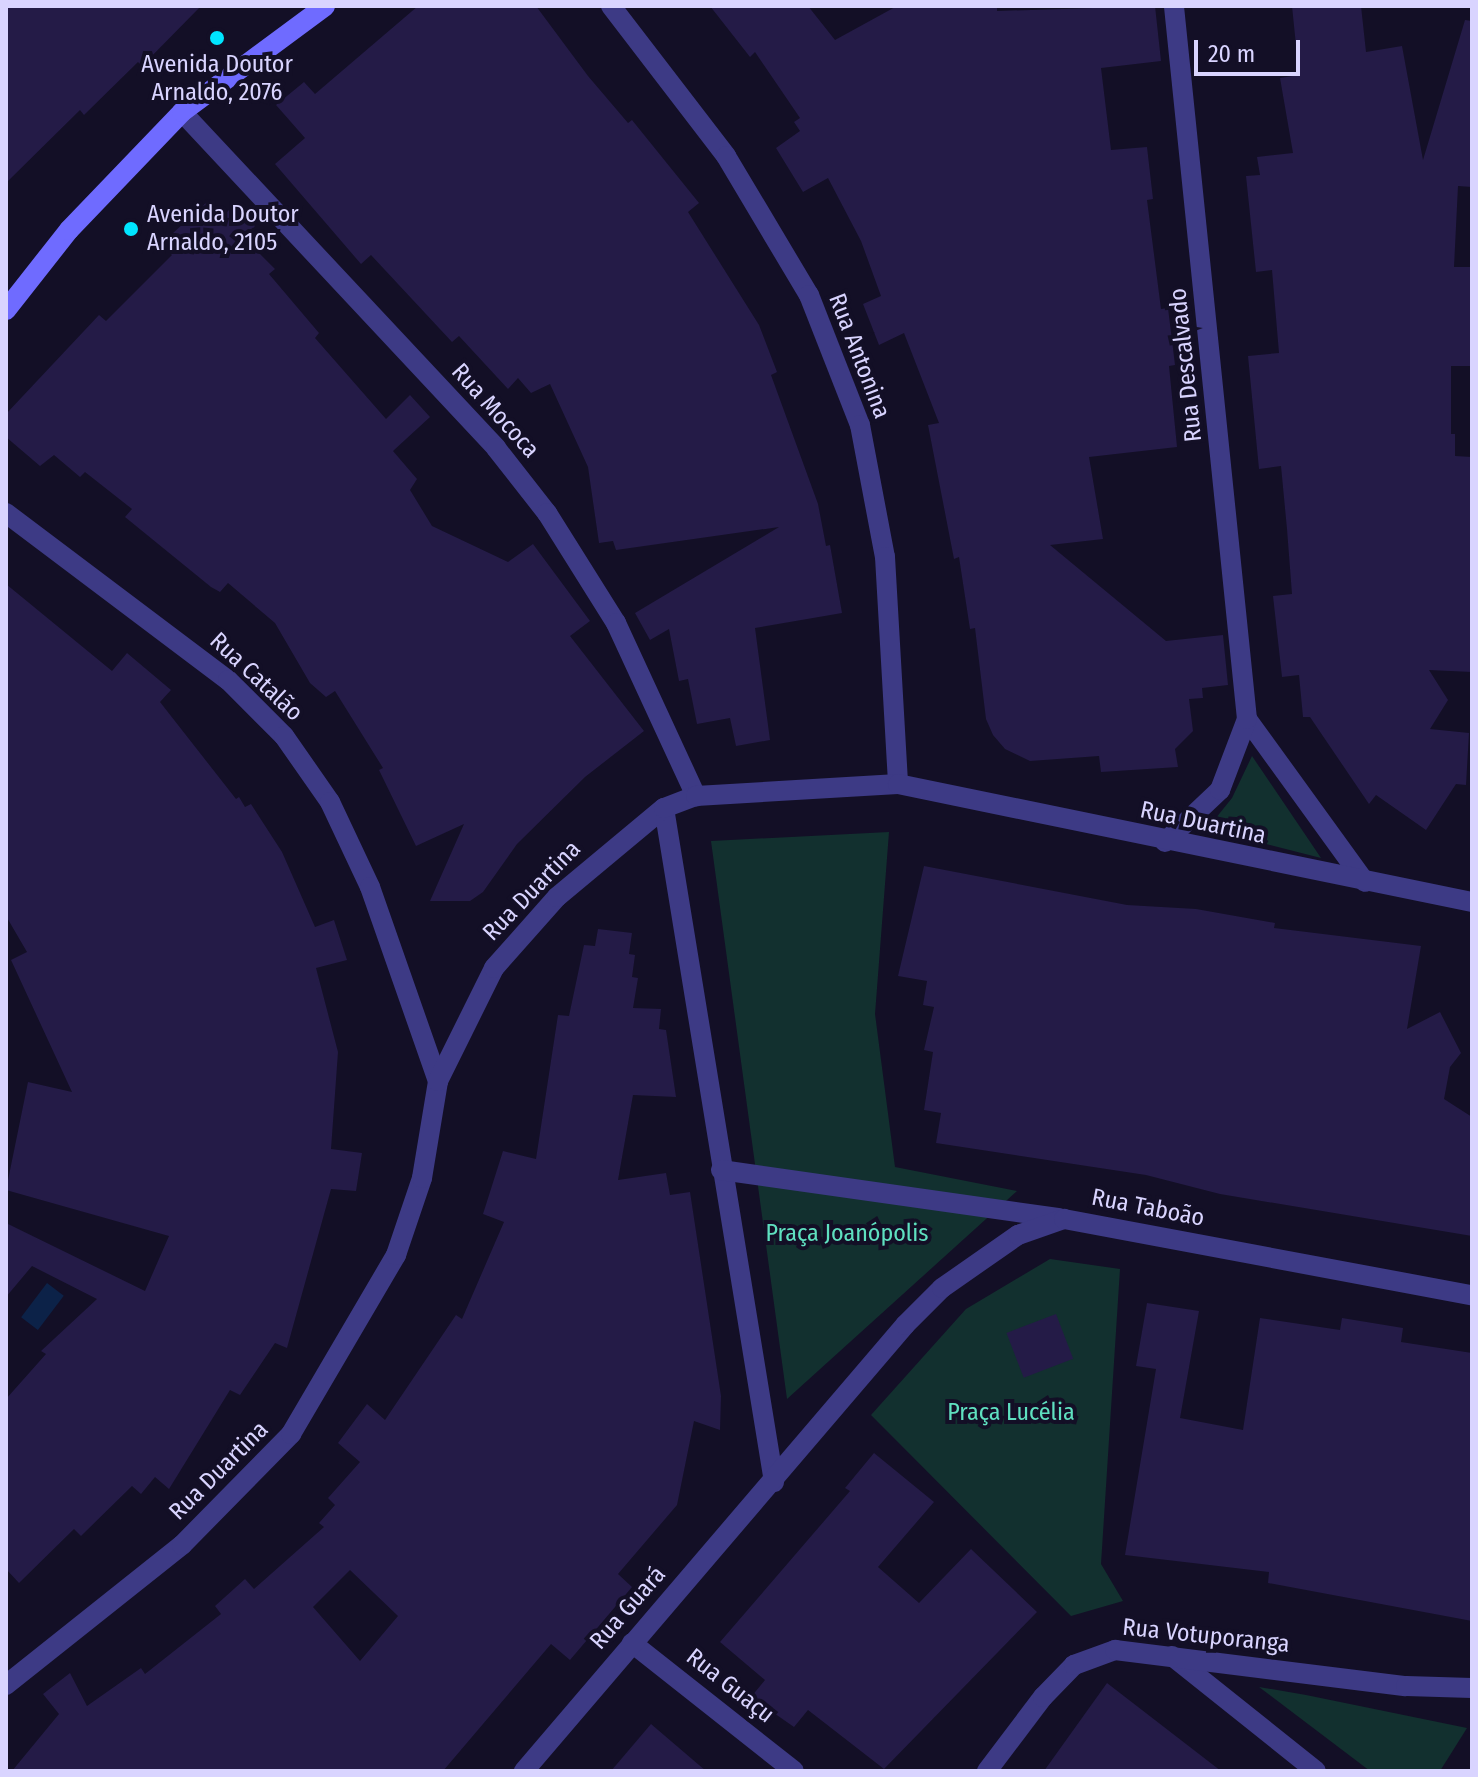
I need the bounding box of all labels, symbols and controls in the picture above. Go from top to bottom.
scale bar [1198,24,1304,74]
marker: Avenida Doutor Arnaldo, 2076 [208,29,226,47]
text: 20 m [1208,40,1255,68]
place label: Avenida Doutor Arnaldo, 2076 [141,51,293,107]
place label: Avenida Doutor Arnaldo, 2105 [147,201,299,257]
marker: Avenida Doutor Arnaldo, 2105 [122,220,140,238]
street label: Rua Descalvado [1164,287,1208,443]
street label: Rua Antonina [822,289,896,423]
street label: Rua Mococa [445,358,545,464]
street label: Rua Catalão [204,627,308,727]
street label: Rua Duartina [1137,796,1269,850]
street label: Rua Duartina [477,835,587,947]
street label: Rua Taboão [1089,1183,1207,1233]
park label: Praça Joanópolis [766,1220,928,1248]
park label: Praça Lucélia [947,1399,1075,1427]
street label: Rua Duartina [164,1416,274,1526]
street label: Rua Guará [584,1561,672,1655]
street label: Rua Votuporanga [1121,1613,1291,1659]
street label: Rua Guaçu [680,1643,780,1729]

